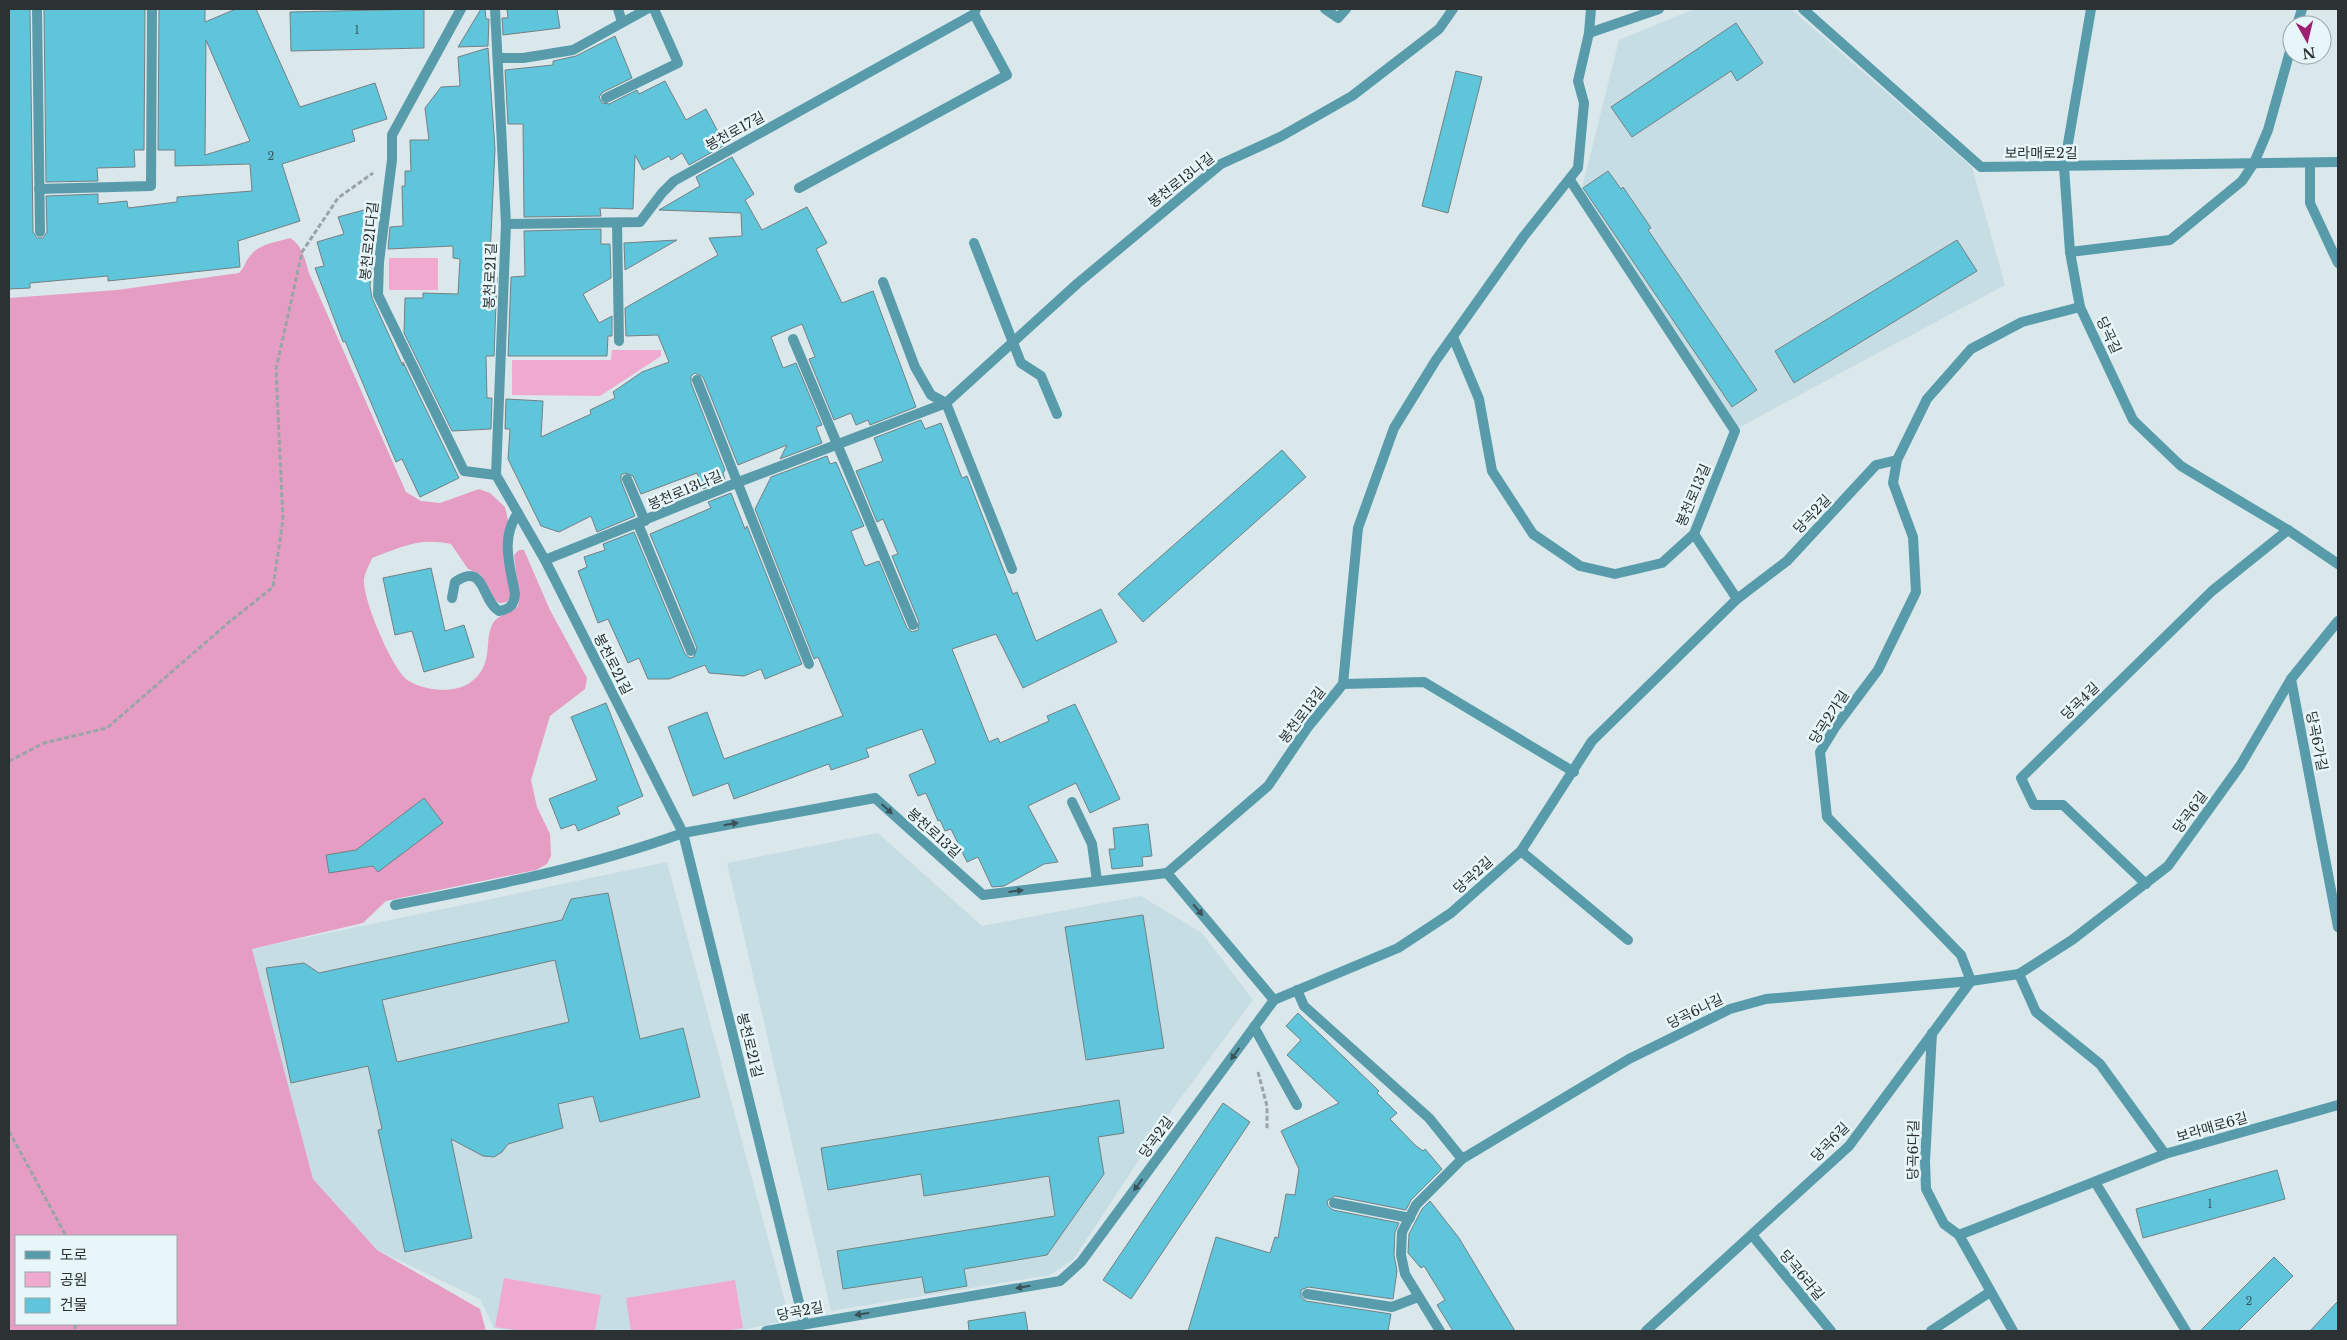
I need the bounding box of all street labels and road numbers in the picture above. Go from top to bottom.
street label: 봉천로17길 [702,107,768,155]
street label: 보라매로2길 [2004,144,2078,162]
street label: 봉천로13나길 [1144,149,1218,211]
street label: 봉천로21다길 [356,201,382,281]
street label: 봉천로21길 [480,243,500,309]
street label: 당곡길 [2093,314,2125,356]
street label: 봉천로13길 [1672,461,1714,529]
street label: 봉천로13나길 [645,466,725,514]
street label: 당곡2길 [1789,491,1835,537]
street label: 봉천로21길 [590,630,636,698]
street label: 당곡4길 [2057,678,2103,724]
street label: 봉천로13길 [1275,683,1329,747]
street label: 당곡2가길 [1805,687,1853,747]
street label: 당곡6가길 [2302,710,2332,772]
street label: 당곡6길 [2169,787,2211,837]
street label: 봉천로13길 [903,804,965,862]
street label: 당곡2길 [1449,852,1497,898]
street label: 당곡6나길 [1664,990,1726,1032]
street label: 봉천로21길 [733,1011,767,1079]
street label: 보라매로6길 [2174,1108,2250,1146]
street label: 당곡2길 [1135,1113,1177,1161]
street label: 당곡6길 [1807,1119,1853,1165]
street label: 당곡6다길 [1903,1120,1923,1180]
street label: 당곡6라길 [1776,1246,1828,1304]
street label: 당곡2길 [775,1298,825,1324]

